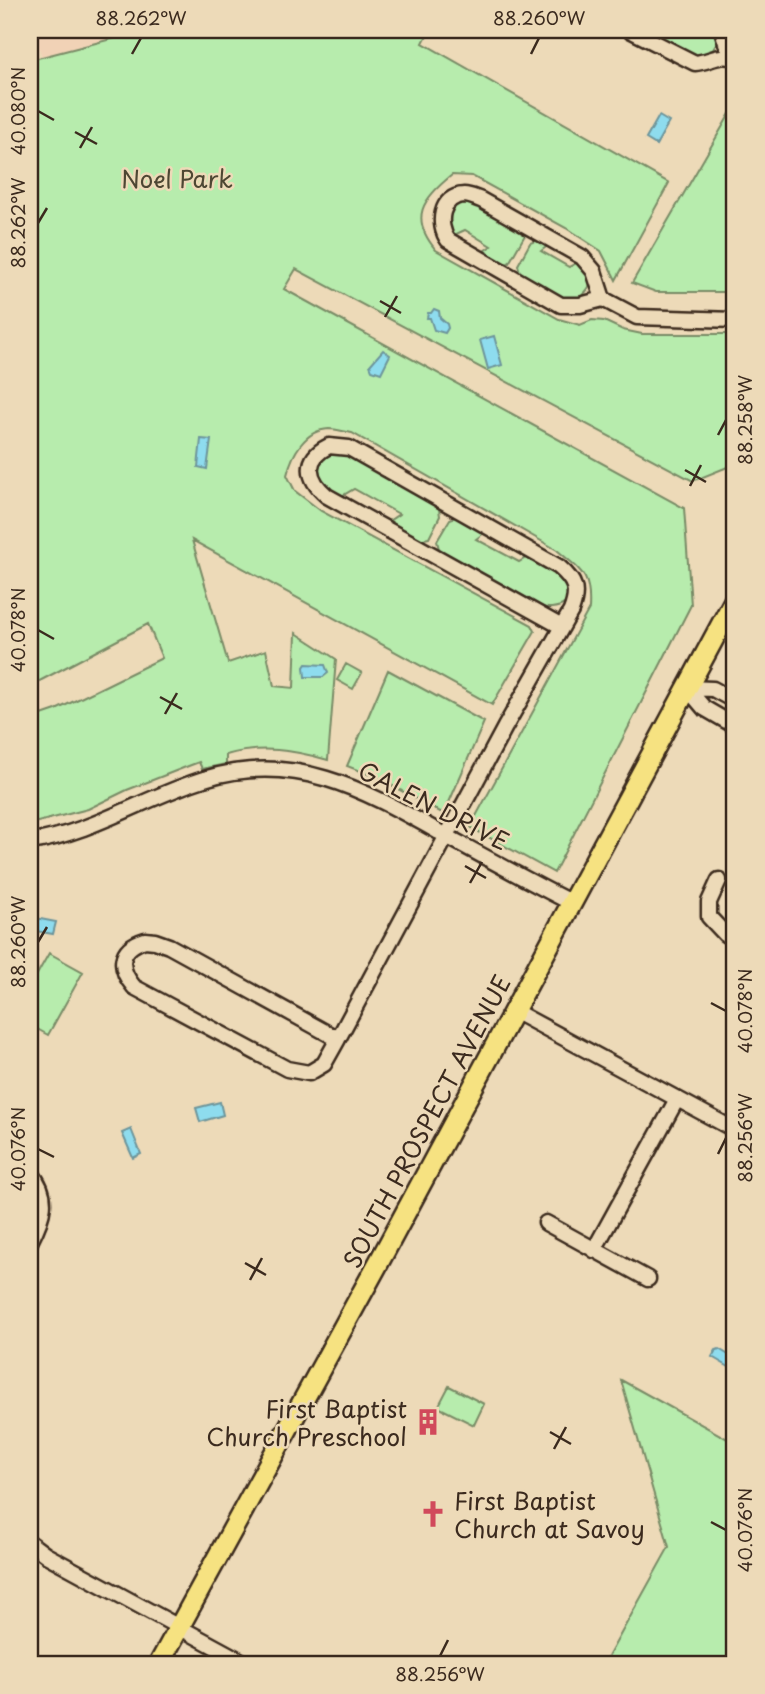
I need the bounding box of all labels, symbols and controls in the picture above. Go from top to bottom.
text: 88.262°W [95,4,187,31]
text: 88.260°W [493,4,586,31]
text: 40.080°N [4,67,31,155]
park label: Noel Park [121,160,233,196]
text: 88.262°W [4,177,31,269]
text: 88.258°W [731,374,758,465]
text: 40.078°N [4,588,31,672]
street label: GALEN DRIVE [352,752,516,858]
text: 88.260°W [4,895,31,988]
street label: SOUTH PROSPECT AVENUE [333,968,519,1274]
text: 40.078°N [731,969,758,1053]
text: 88.256°W [731,1093,758,1183]
text: 40.076°N [4,1107,31,1191]
place label: First Baptist Church Preschool [206,1390,407,1454]
building icon: First Baptist Church Preschool [413,1407,443,1437]
place label: First Baptist Church at Savoy [454,1482,645,1546]
text: 40.076°N [731,1488,758,1572]
church icon: First Baptist Church at Savoy [418,1499,448,1529]
text: 88.256°W [395,1660,485,1687]

